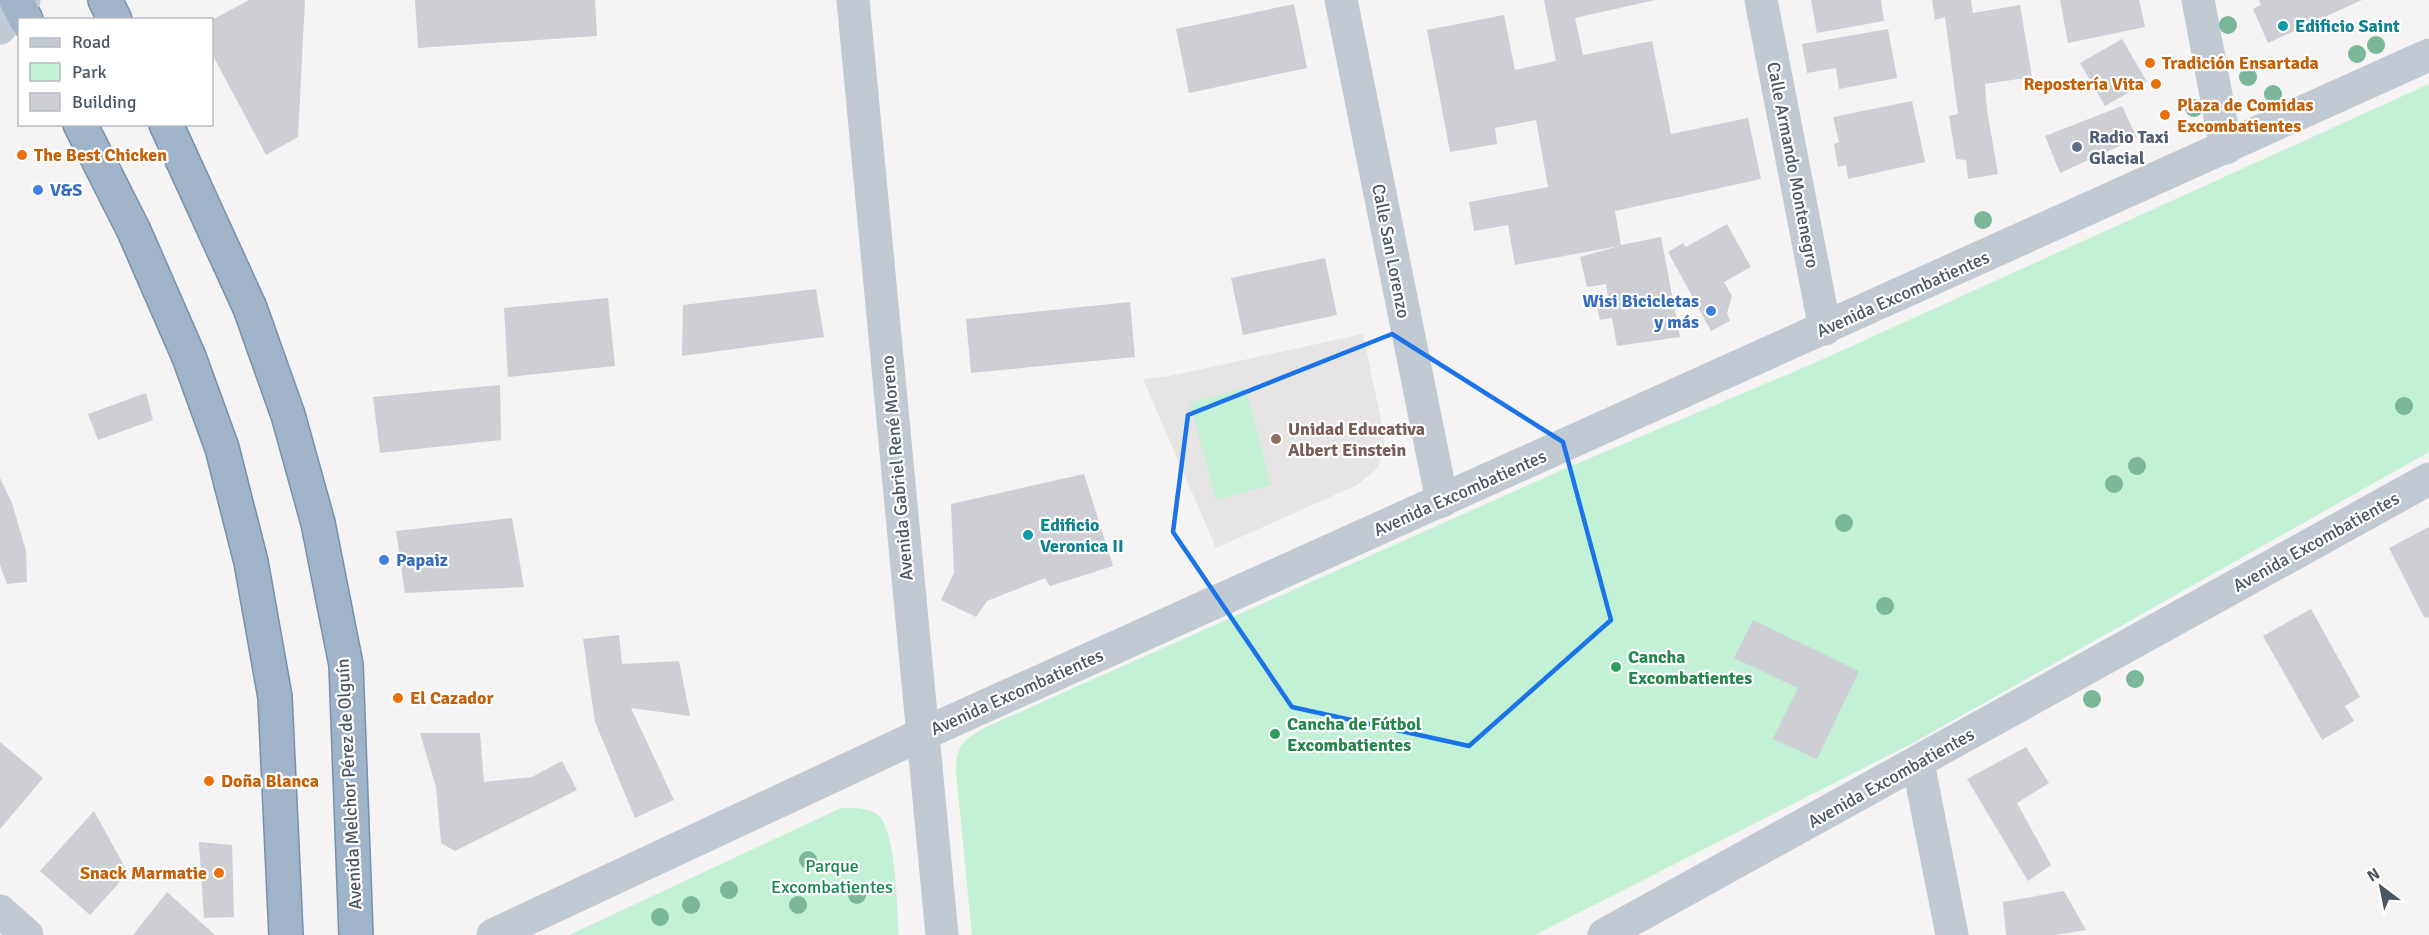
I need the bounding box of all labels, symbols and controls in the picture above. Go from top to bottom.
place label: Edificio Saint [2295,15,2400,37]
legend [18,18,213,126]
marker: Edificio Saint [2276,19,2290,33]
text: Road [72,31,111,53]
place label: Tradición Ensartada [2162,52,2319,74]
marker: Tradición Ensartada [2143,56,2157,70]
street label: Calle Armando Montenegro [1762,60,1824,270]
text: Park [72,61,107,83]
place label: Repostería Vita [2023,73,2144,95]
marker: Repostería Vita [2149,77,2163,91]
text: Building [72,91,136,113]
place label: Plaza de Comidas Excombatientes [2177,94,2314,137]
marker: Plaza de Comidas Excombatientes [2158,108,2172,122]
place label: Radio Taxi Glacial [2089,126,2169,169]
marker: Radio Taxi Glacial [2070,140,2084,154]
place label: The Best Chicken [34,144,167,166]
marker: The Best Chicken [15,148,29,162]
place label: V&S [50,179,82,201]
street label: Calle San Lorenzo [1367,182,1415,320]
marker: V&S [31,183,45,197]
street label: Avenida Excombatientes [1813,246,1993,342]
place label: Wisi Bicicletas y más [1583,290,1699,333]
marker: Wisi Bicicletas y más [1704,304,1718,318]
street label: Avenida Gabriel René Moreno [876,354,918,582]
place label: Unidad Educativa Albert Einstein [1288,418,1425,461]
marker: Unidad Educativa Albert Einstein [1269,432,1283,446]
street label: Avenida Excombatientes [1370,445,1550,541]
street label: Avenida Excombatientes [2229,487,2403,597]
place label: Edificio Veronica II [1040,514,1124,557]
marker: Edificio Veronica II [1021,528,1035,542]
place label: Papaiz [396,549,448,571]
marker: Papaiz [377,553,391,567]
street label: Avenida Excombatientes [927,644,1107,740]
place label: Cancha Excombatientes [1628,646,1752,689]
street label: Avenida Melchor Pérez de Olguín [331,658,367,910]
marker: Cancha Excombatientes [1609,660,1623,674]
place label: El Cazador [410,687,494,709]
marker: El Cazador [391,691,405,705]
place label: Cancha de Fútbol Excombatientes [1287,713,1422,756]
street label: Avenida Excombatientes [1804,723,1978,833]
marker: Cancha de Fútbol Excombatientes [1268,727,1282,741]
place label: Doña Blanca [221,770,319,792]
marker: Doña Blanca [202,774,216,788]
park label: Parque Excombatientes [771,855,893,898]
north arrow [2351,857,2411,917]
place label: Snack Marmatie [80,862,207,884]
text: N [2364,864,2384,887]
marker: Snack Marmatie [212,866,226,880]

